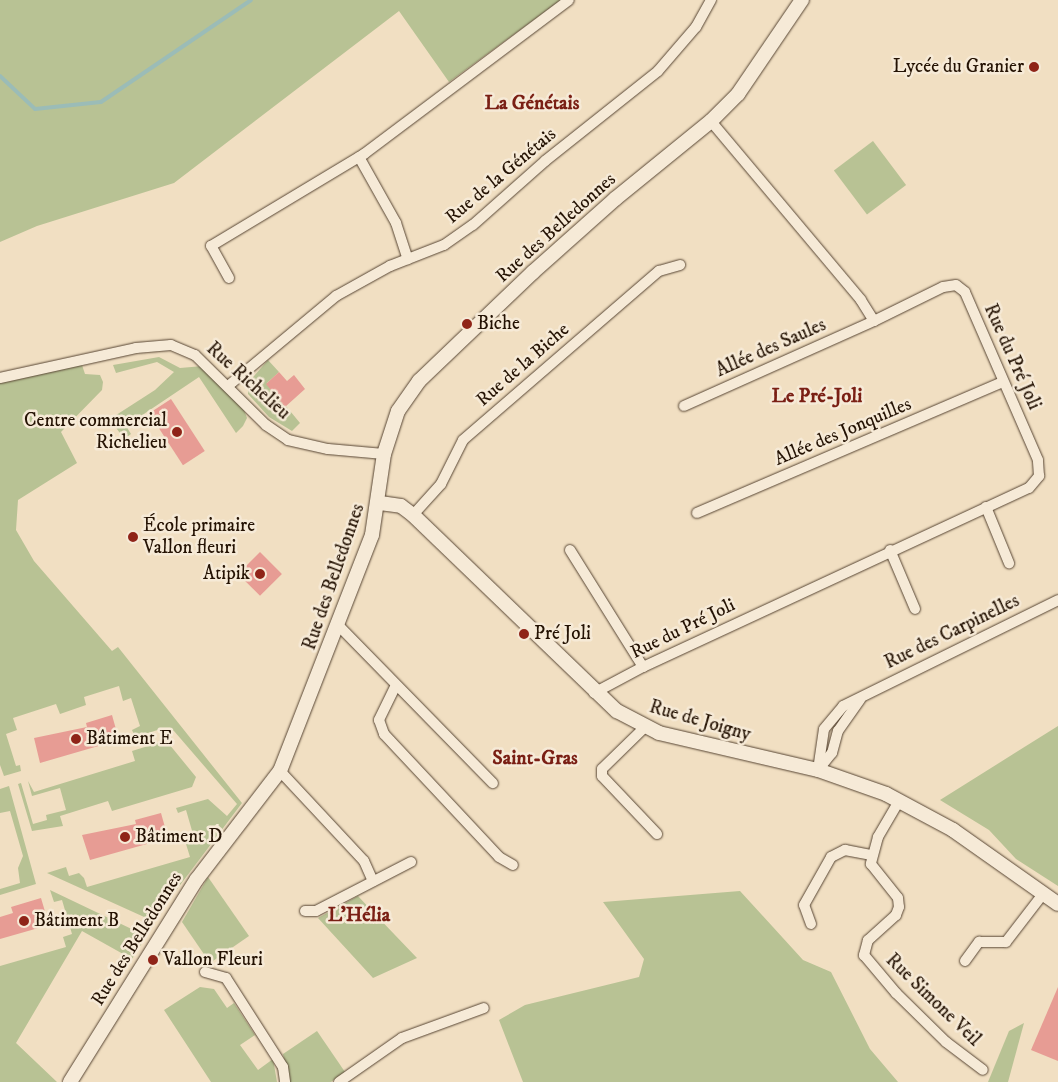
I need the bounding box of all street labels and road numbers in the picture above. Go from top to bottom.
street label: Rue de la Génétais [441,123,561,229]
street label: Rue des Belledonnes [491,168,621,288]
street label: Rue du Pré Joli [979,301,1045,413]
street label: Allée des Saules [712,314,830,382]
street label: Rue de la Biche [472,318,574,412]
street label: Rue Richelieu [201,337,295,425]
street label: Allée des Jonquilles [771,393,915,471]
street label: Rue des Belledonnes [298,501,370,653]
street label: Rue des Carpinelles [881,590,1023,674]
street label: Rue du Pré Joli [627,594,739,664]
street label: Rue de Joigny [647,696,753,746]
street label: Rue des Belledonnes [87,868,187,1010]
street label: Rue Simone Veil [881,949,985,1051]

